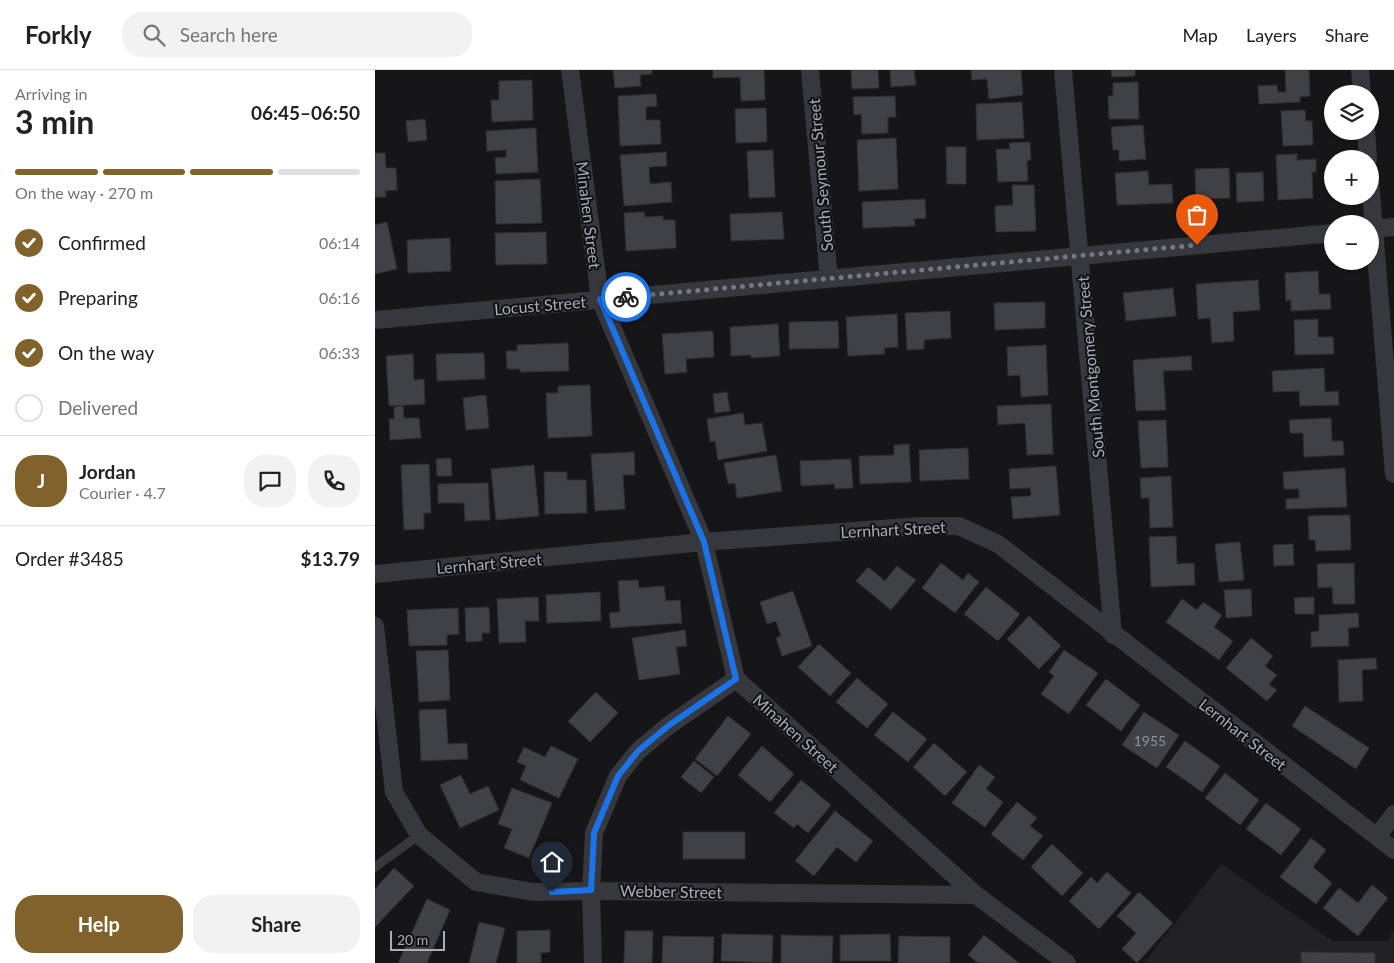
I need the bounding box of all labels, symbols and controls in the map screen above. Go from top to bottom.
search box [122,12,472,57]
text: Forkly [25,20,92,49]
icon: search [140,21,168,49]
text: Search here [180,23,278,46]
text: Map [1182,24,1218,46]
text: Layers [1246,24,1297,46]
text: Share [1325,24,1369,46]
text: Arriving in [15,84,88,103]
map controls [1324,85,1379,270]
button: layers [1324,85,1379,140]
street label: South Seymour Street [804,98,836,252]
text: 06:45–06:50 [251,101,360,124]
text: 3 min [15,102,94,141]
button: + [1324,150,1379,205]
street label: Minahen Street [573,160,605,270]
text: On the way · 270 m [15,183,153,202]
pin [1176,194,1218,245]
icon: bag [1183,201,1211,229]
button: − [1324,215,1379,270]
icon: check [15,229,43,257]
text: Confirmed [58,231,146,254]
text: 06:14 [319,233,360,252]
courier [601,272,651,322]
street label: South Montgomery Street [1073,275,1107,459]
icon: bike [612,283,640,311]
icon: check [15,284,43,312]
text: Preparing [58,286,138,309]
text: 06:16 [319,288,360,307]
street label: Locust Street [493,291,587,318]
icon: check [15,339,43,367]
text: On the way [58,341,154,364]
text: 06:33 [319,343,360,362]
text: Delivered [58,396,138,419]
button: chat [244,455,296,507]
button: phone [308,455,360,507]
text: Jordan [79,460,136,483]
text: J [37,469,45,492]
text: Courier · 4.7 [79,483,166,502]
street label: Lernhart Street [840,517,946,541]
text: Order #3485 [15,547,124,570]
text: $13.79 [300,547,360,570]
street label: Lernhart Street [436,549,543,577]
street label: Minahen Street [750,690,843,776]
street label: Lernhart Street [1196,694,1291,774]
house number: 1955 [1134,732,1166,749]
pin [531,841,573,892]
icon: home [538,848,566,876]
street label: Webber Street [620,881,723,901]
button: Help [15,895,183,953]
button: Share [193,895,360,953]
scale bar [390,928,445,951]
text: 20 m [397,931,428,948]

